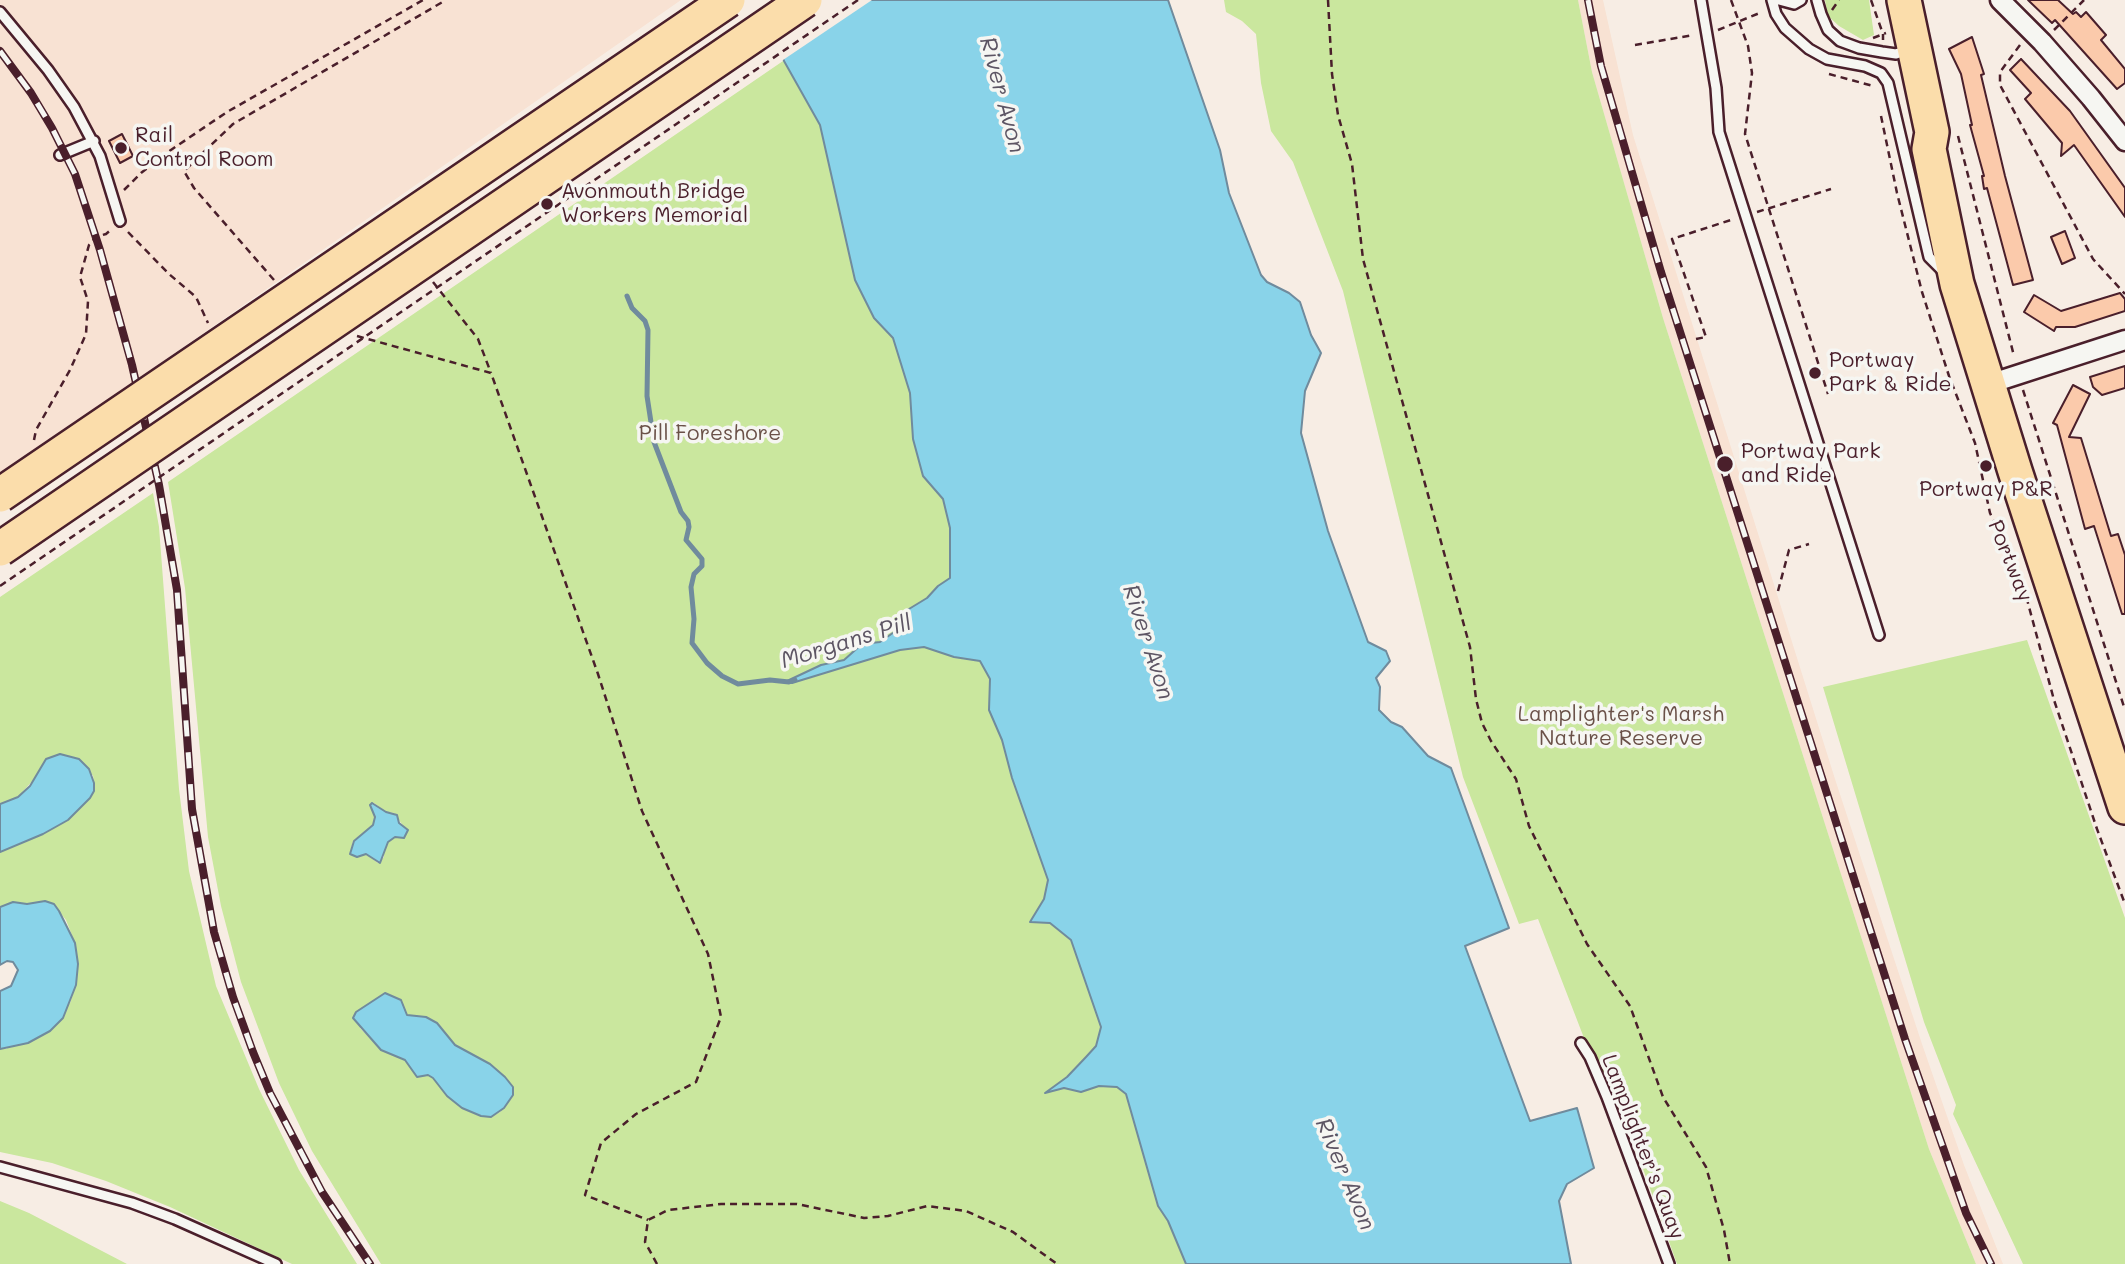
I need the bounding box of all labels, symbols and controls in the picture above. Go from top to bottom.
water label: River Avon [973,34,1031,156]
place label: Rail Control Room [135,123,273,173]
marker: Rail Control Room [113,140,129,156]
place label: Avonmouth Bridge Workers Memorial [561,179,748,229]
marker: Avonmouth Bridge Workers Memorial [539,196,555,212]
place label: Portway Park & Ride [1829,348,1951,398]
marker: Portway Park & Ride [1807,365,1823,381]
park label: Pill Foreshore [639,421,781,447]
place label: Portway Park and Ride [1741,439,1881,489]
marker: Portway Park and Ride [1715,454,1735,474]
marker: Portway P&R [1978,458,1994,474]
place label: Portway P&R [1919,477,2053,503]
street label: Portway [1982,517,2038,605]
water label: River Avon [1116,581,1180,703]
water label: Morgans Pill [777,609,915,675]
park label: Lamplighter's Marsh Nature Reserve [1518,702,1724,752]
street label: Lamplighter's Quay [1596,1051,1690,1243]
water label: River Avon [1309,1114,1381,1234]

